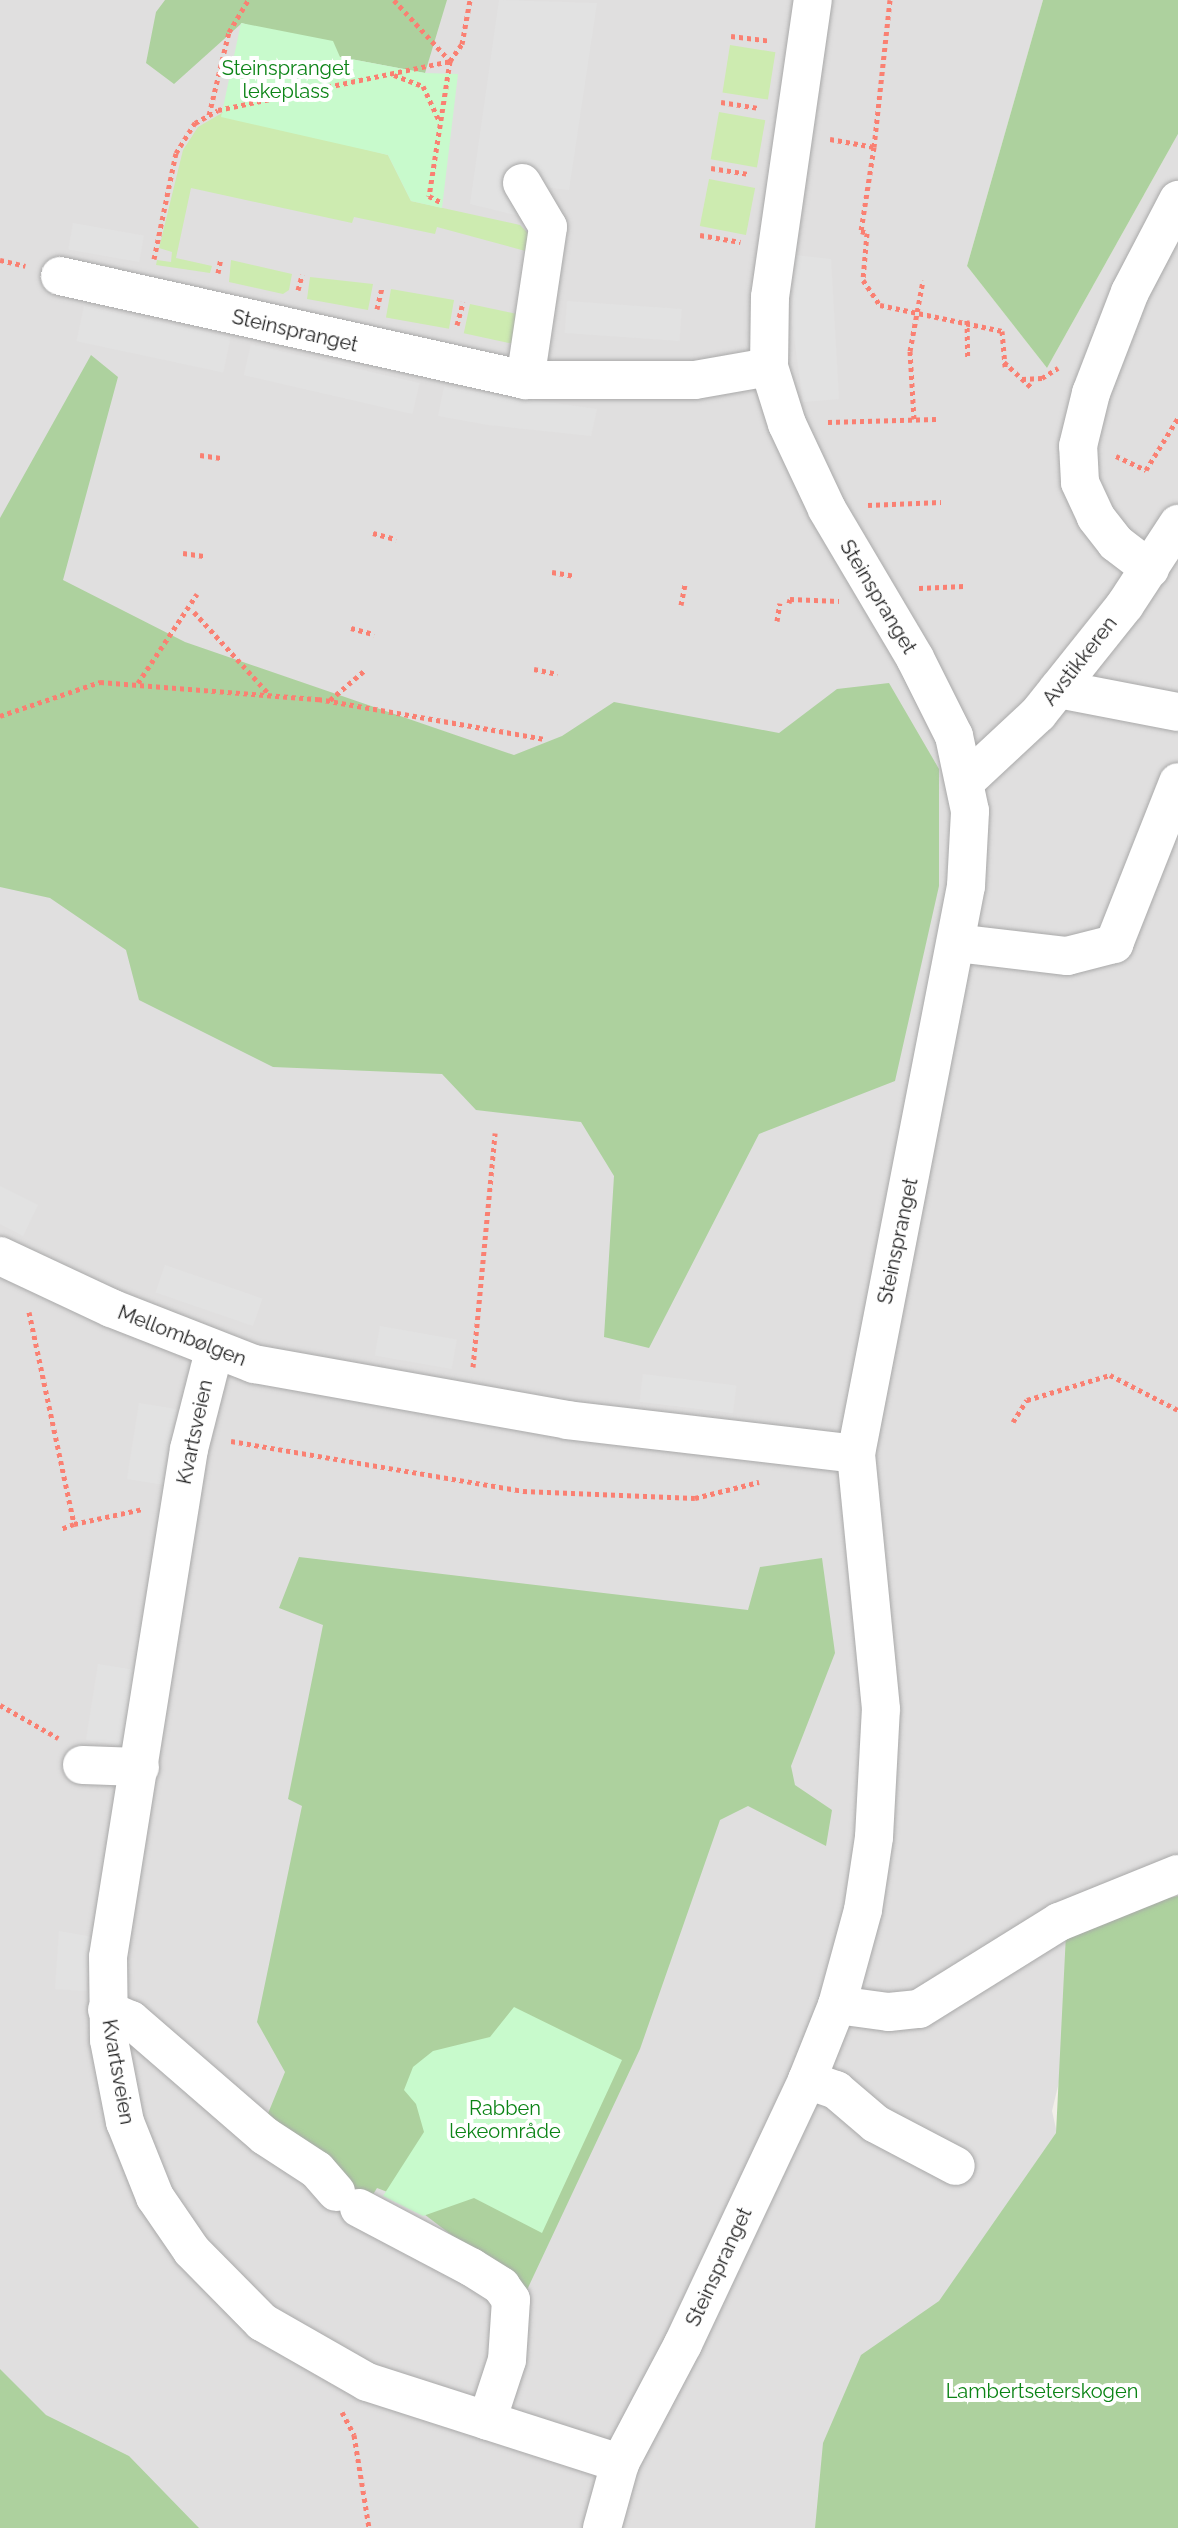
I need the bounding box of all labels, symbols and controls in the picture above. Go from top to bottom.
park label: Steinspranget lekeplass [222,57,350,104]
street label: Steinspranget [230,305,360,357]
street label: Steinspranget [835,536,921,658]
street label: Avstikkeren [1038,612,1122,710]
street label: Steinspranget [873,1176,923,1306]
street label: Mellombølgen [114,1300,250,1372]
street label: Kvartsveien [172,1377,218,1487]
street label: Kvartsveien [97,2018,139,2126]
park label: Rabben lekeområde [449,2096,561,2143]
street label: Steinspranget [681,2204,757,2330]
park label: Lambertseterskogen [946,2379,1138,2403]

